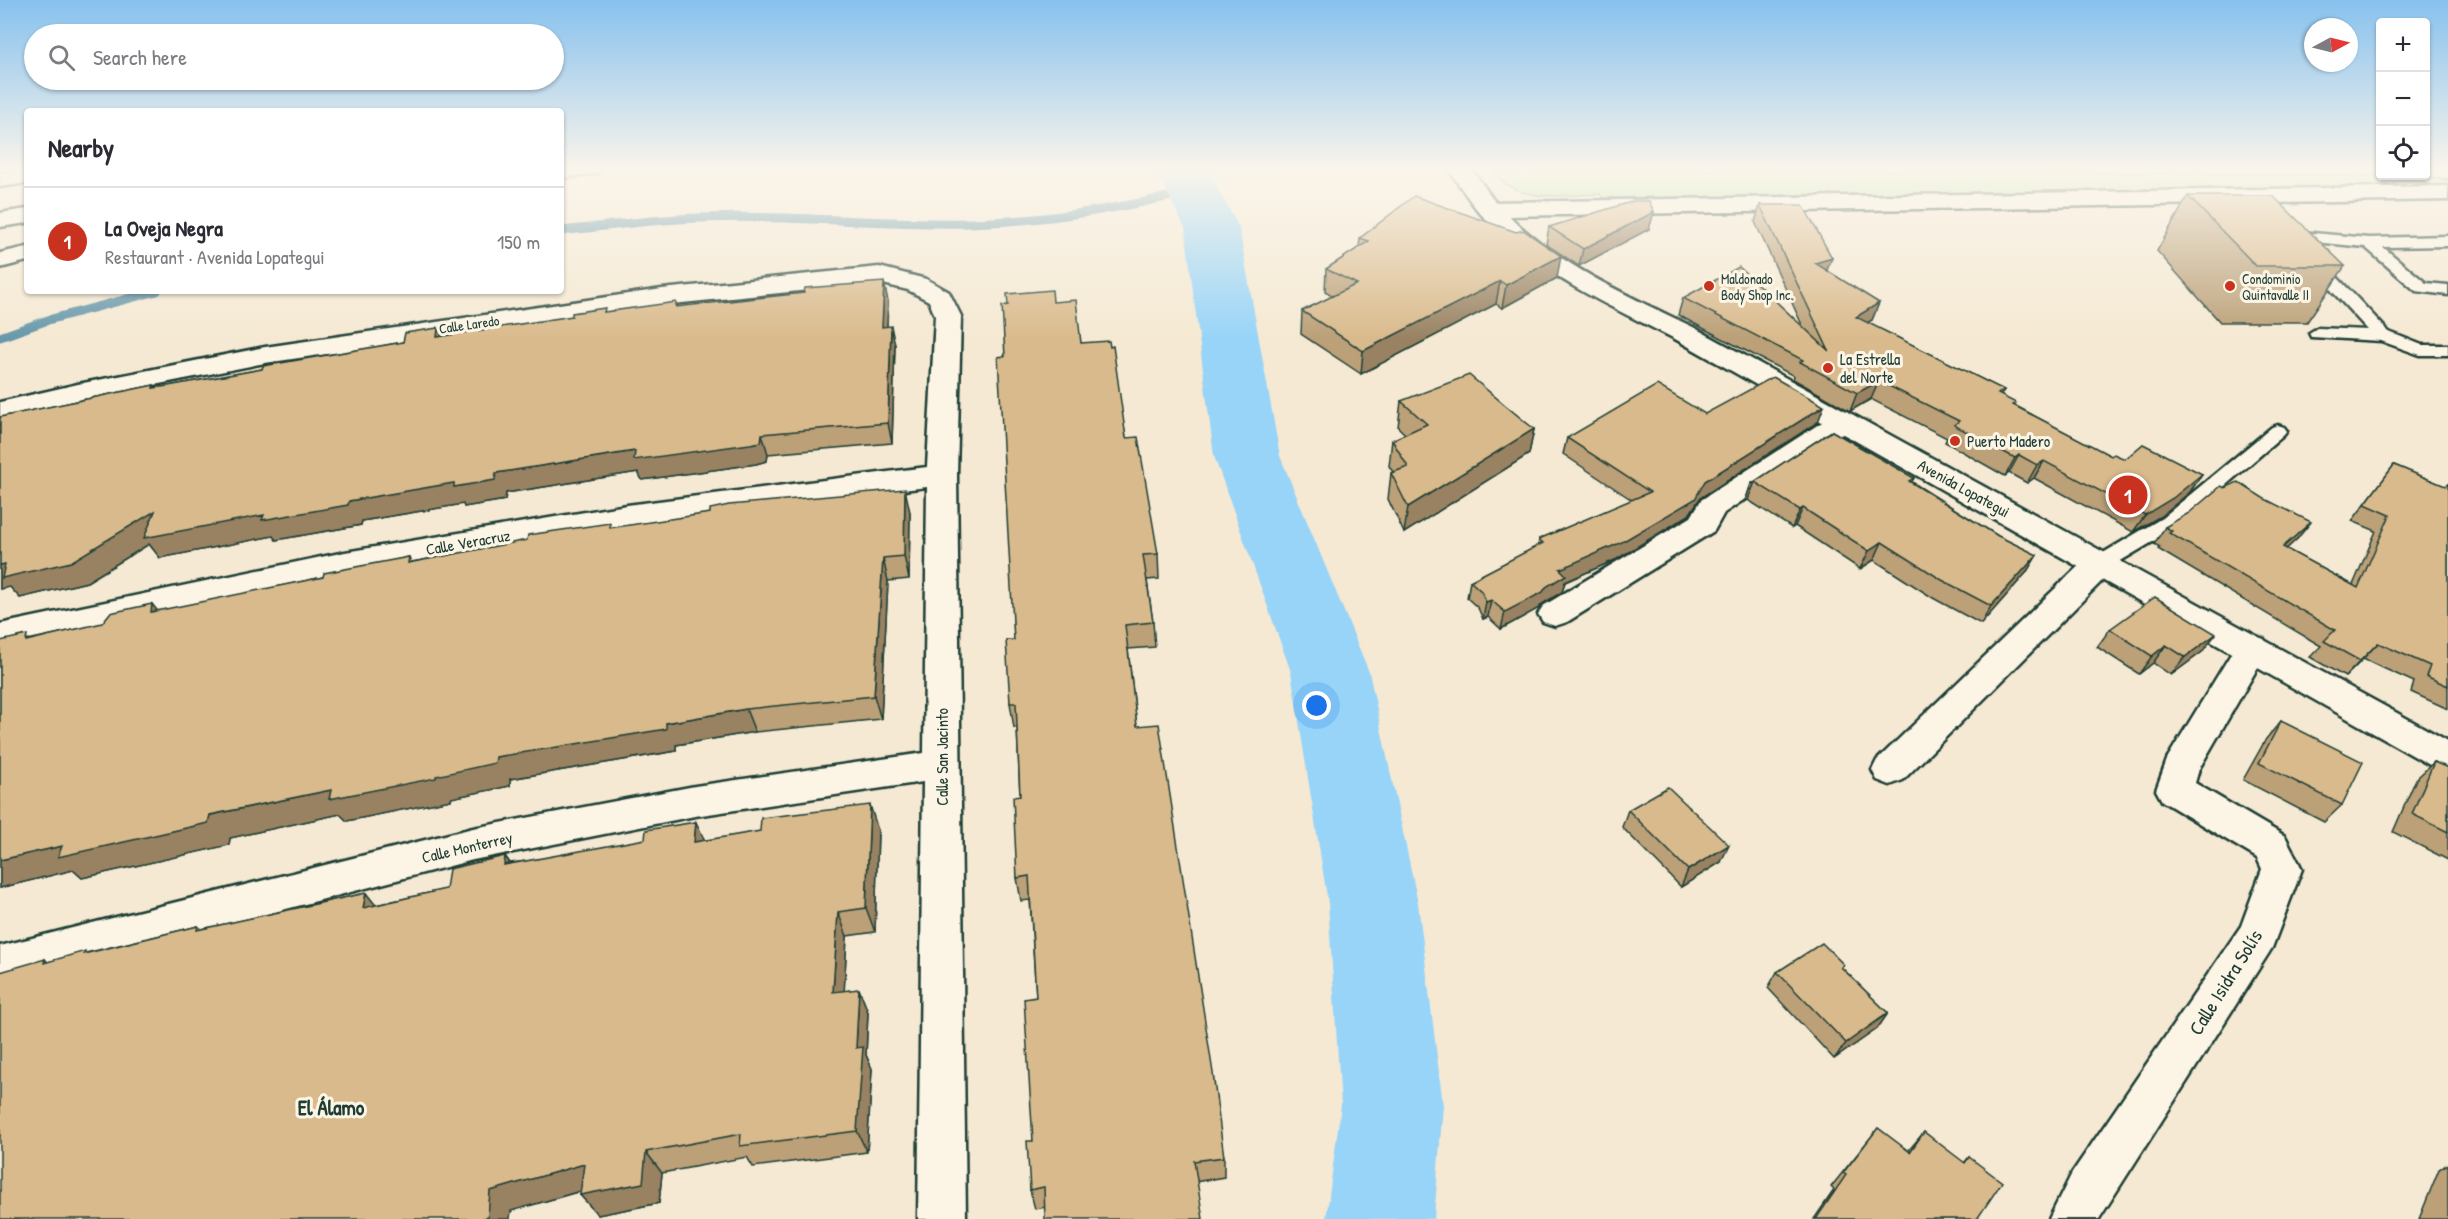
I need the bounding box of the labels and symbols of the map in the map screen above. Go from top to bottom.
north arrow [2304,18,2358,72]
place label: Maldonado Body Shop Inc. [1721,269,1794,305]
place label: Condominio Quintavalle II [2242,269,2309,304]
marker: Maldonado Body Shop Inc. [1702,279,1716,293]
marker: Condominio Quintavalle II [2223,279,2237,293]
street label: Calle Laredo [438,310,501,338]
place label: La Estrella del Norte [1840,348,1900,388]
marker: La Estrella del Norte [1821,361,1835,375]
place label: Puerto Madero [1967,430,2051,452]
marker: Puerto Madero [1948,434,1962,448]
street label: Avenida Lopategui [1914,454,2014,522]
pin: 1 [2108,472,2148,518]
street label: Calle Veracruz [424,524,512,560]
your location [1302,691,1331,720]
street label: Calle San Jacinto [931,708,953,806]
street label: Calle Monterrey [419,826,515,868]
street label: Calle Isidra Solís [2182,924,2268,1040]
district label: El Álamo [298,1093,365,1122]

